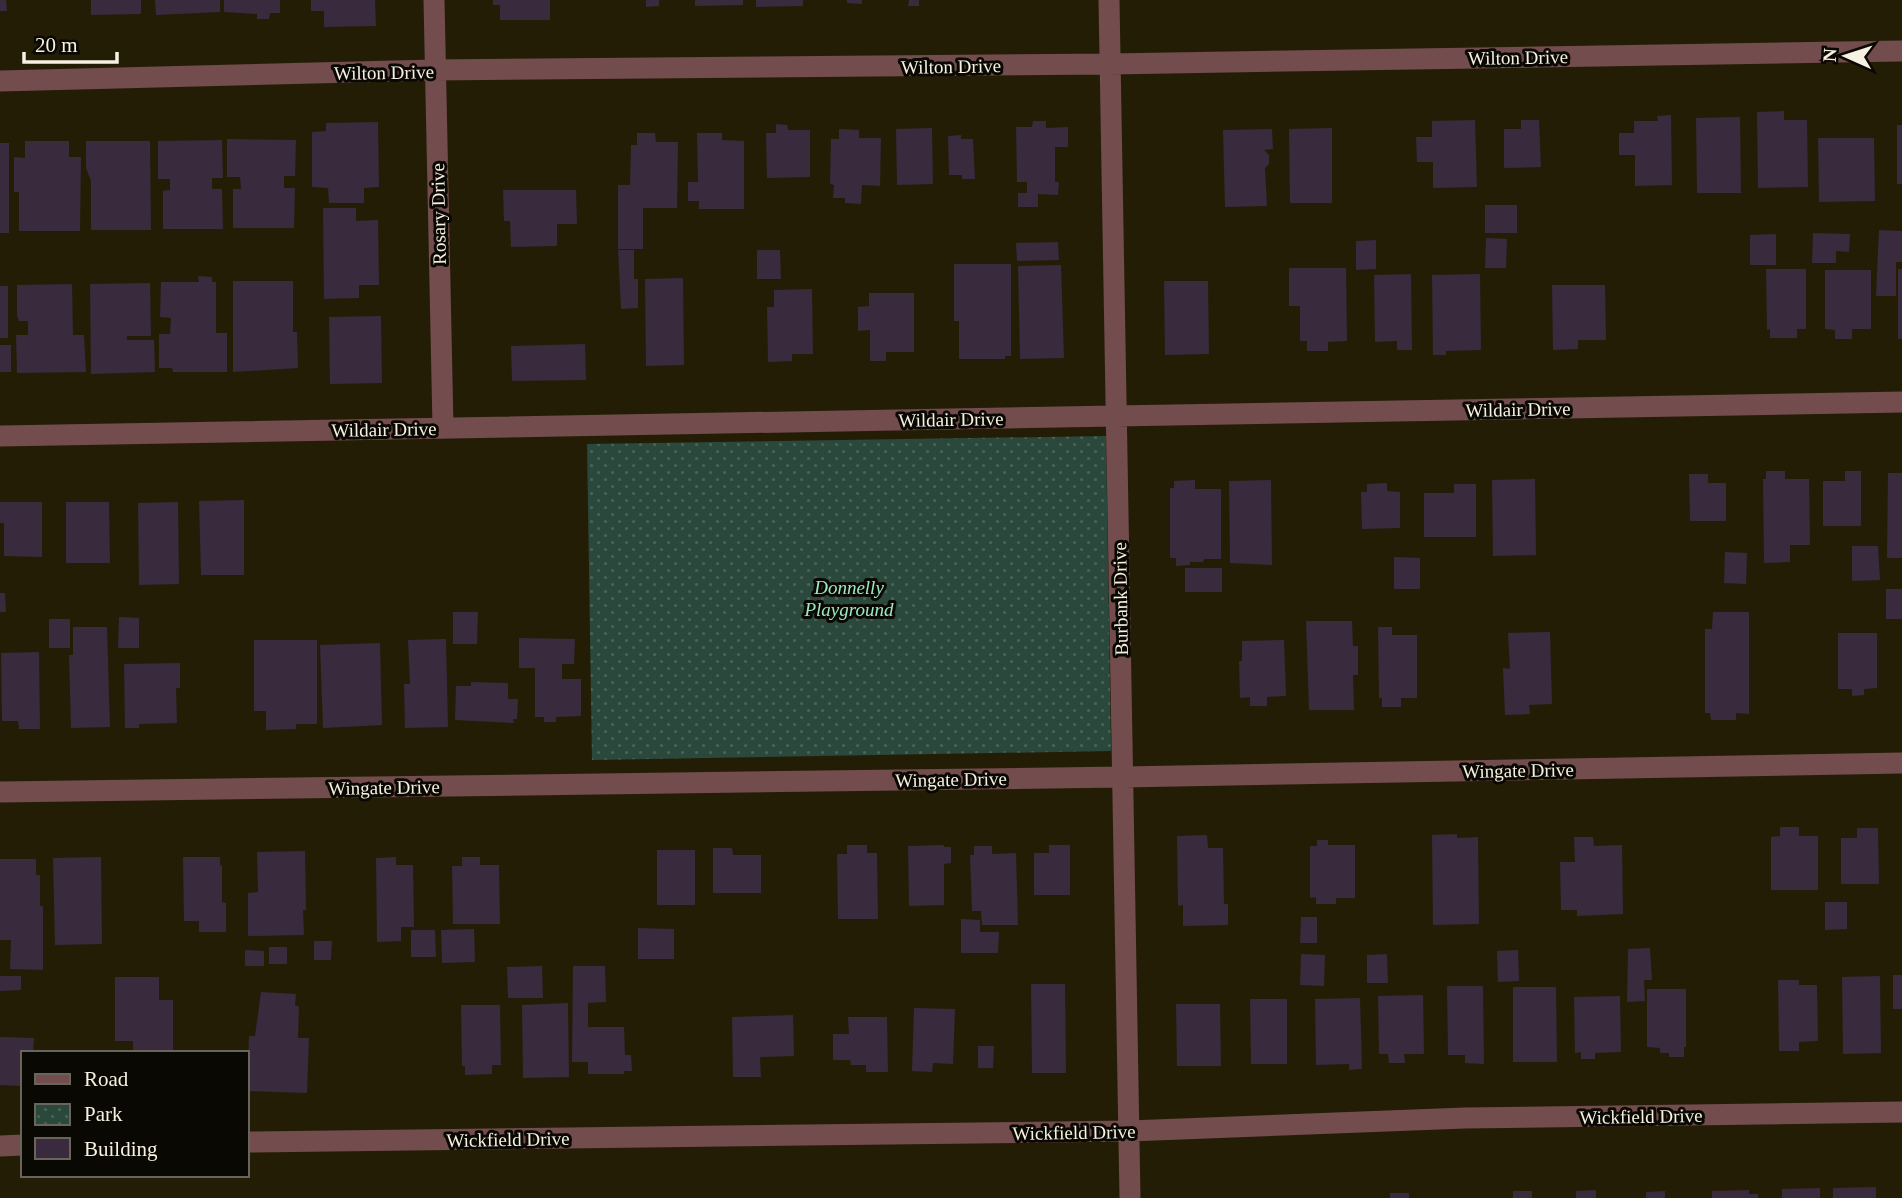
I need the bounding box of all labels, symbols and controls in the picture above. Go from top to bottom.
scale bar [24,21,117,65]
north arrow [1811,21,1881,91]
text: 20 m [35,33,78,57]
street label: Wilton Drive [1468,46,1568,69]
text: N [1819,47,1840,63]
street label: Wilton Drive [901,55,1001,78]
street label: Wilton Drive [334,61,434,84]
street label: Rosary Drive [427,163,450,265]
street label: Wildair Drive [1465,398,1571,421]
street label: Wildair Drive [898,408,1004,431]
street label: Wildair Drive [331,418,437,441]
street label: Burbank Drive [1109,542,1132,656]
park label: Donnelly Playground [803,577,894,620]
street label: Wingate Drive [1462,759,1574,782]
street label: Wingate Drive [895,768,1007,791]
street label: Wingate Drive [328,776,440,799]
legend [21,1051,248,1177]
text: Road [84,1067,129,1091]
text: Park [84,1102,123,1126]
street label: Wickfield Drive [1579,1105,1703,1128]
street label: Wickfield Drive [1012,1121,1136,1144]
street label: Wickfield Drive [446,1128,570,1151]
text: Building [84,1137,158,1161]

